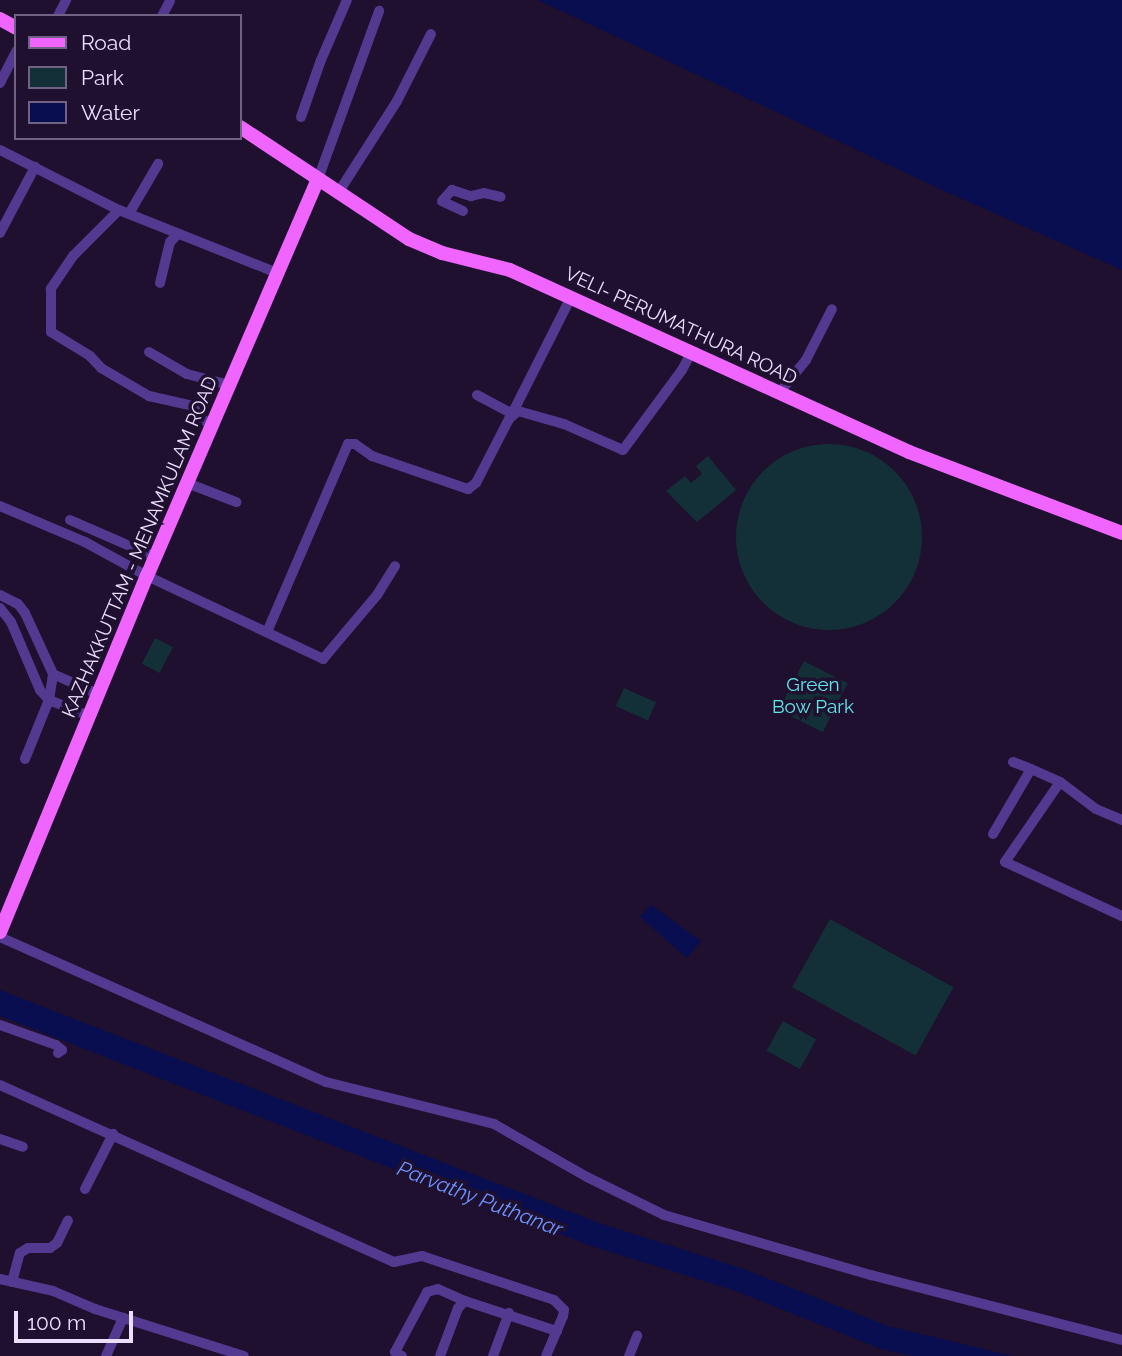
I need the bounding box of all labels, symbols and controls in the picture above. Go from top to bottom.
legend [14,14,242,140]
text: Road [81,30,131,55]
text: Park [81,65,124,90]
text: Water [81,100,140,125]
street label: VELI- PERUMATHURA ROAD [561,262,801,390]
street label: KAZHAKKUTTAM - MENAMKULAM ROAD [57,373,223,721]
park label: Green Bow Park [772,674,854,718]
water label: Parvathy Puthanar [394,1156,566,1242]
scale bar [18,1296,136,1340]
text: 100 m [27,1310,86,1335]

